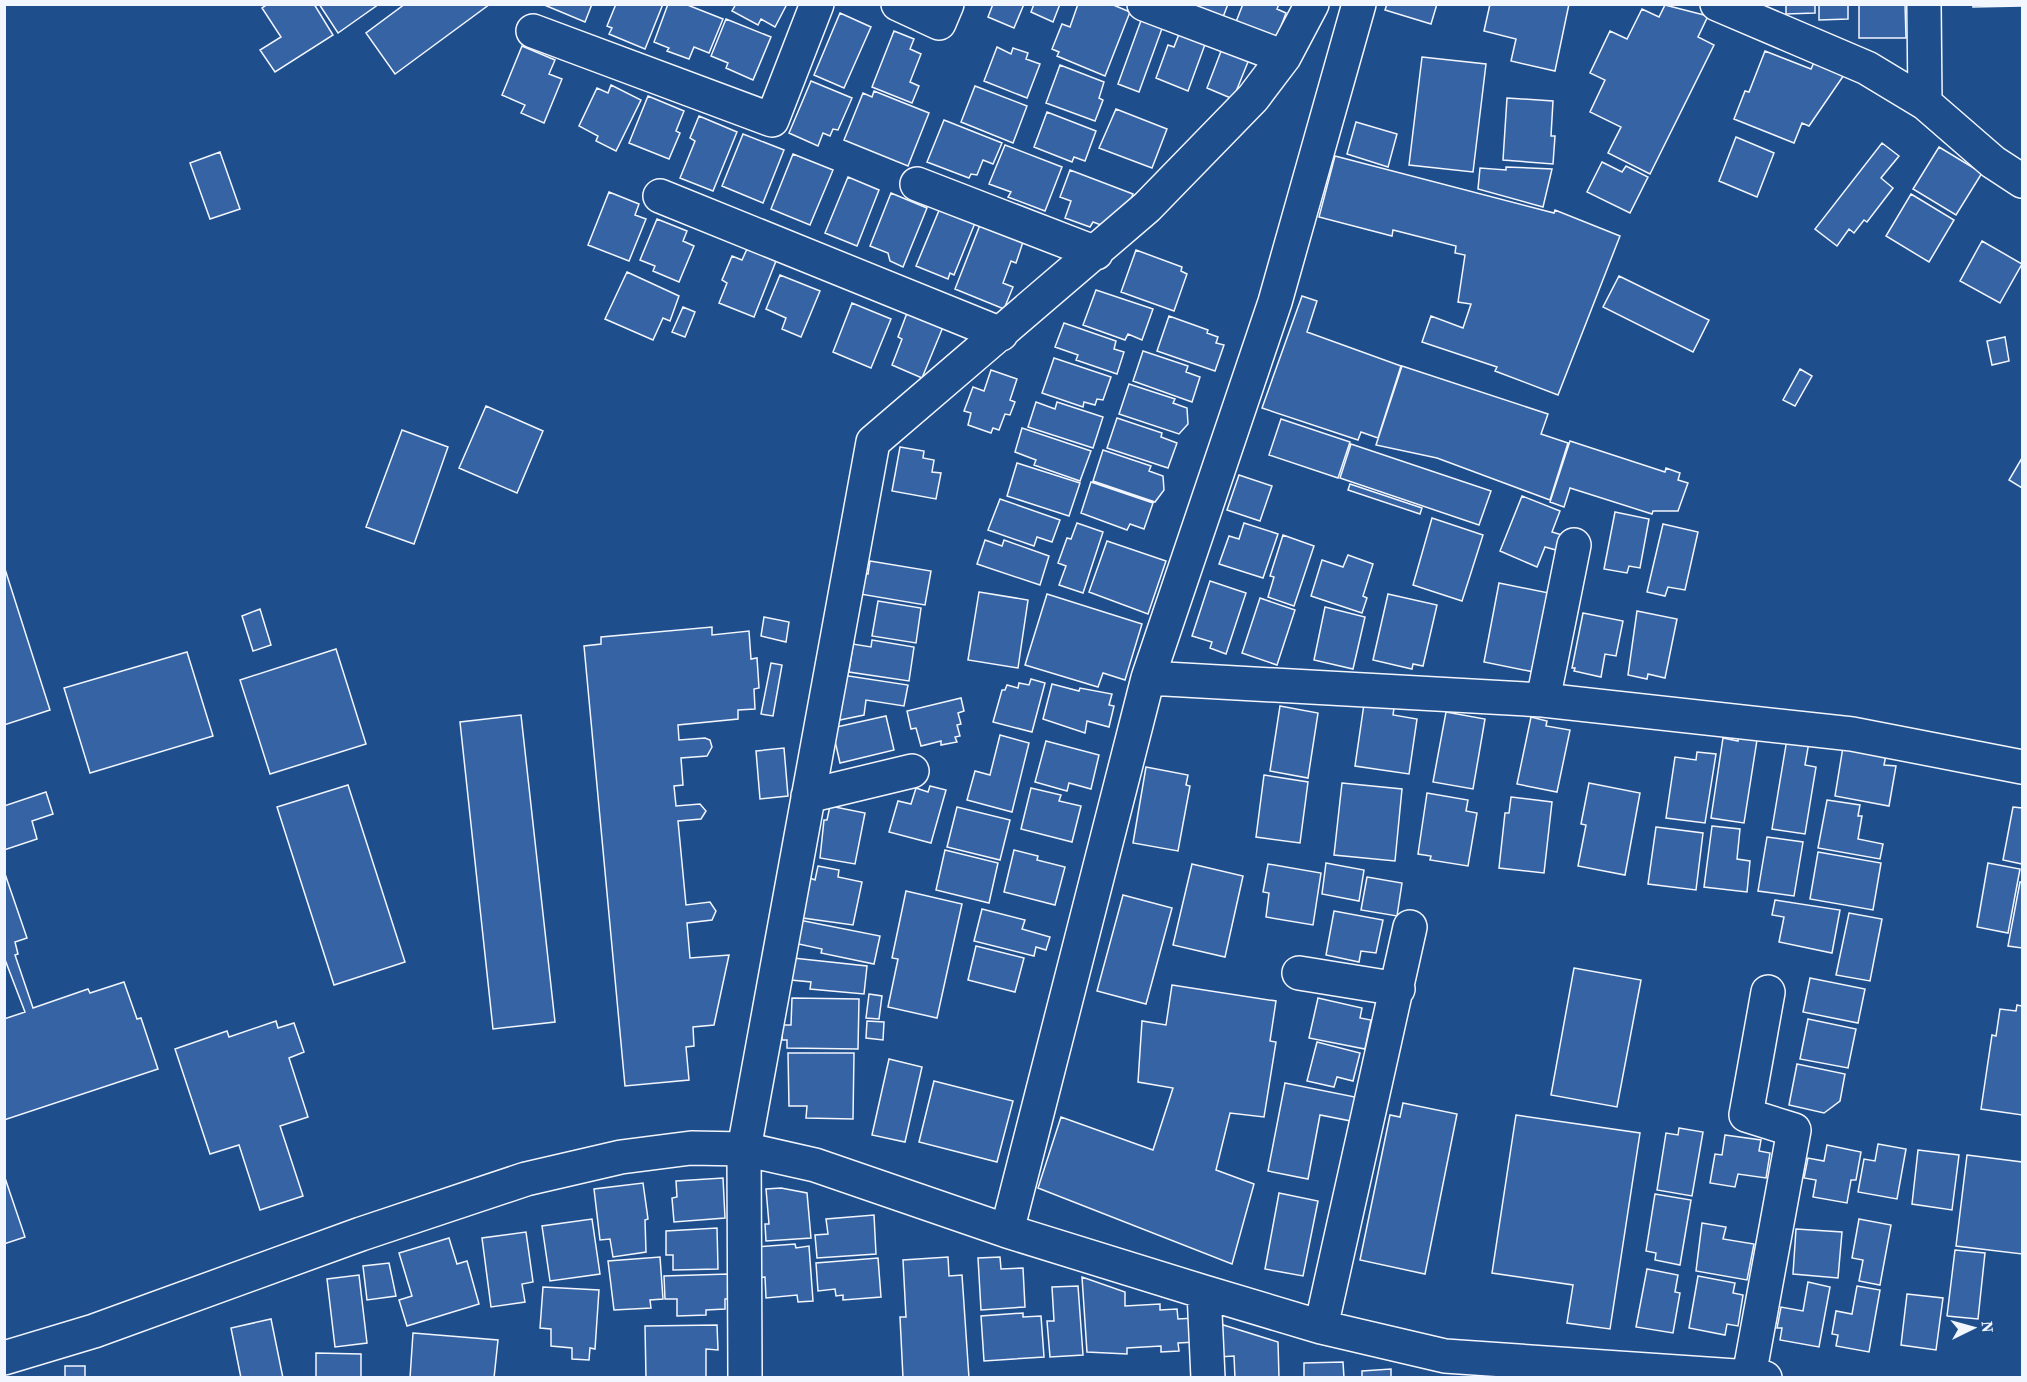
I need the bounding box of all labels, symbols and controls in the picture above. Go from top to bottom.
north arrow [1943,1298,2003,1358]
text: N [1976,1320,1999,1334]

